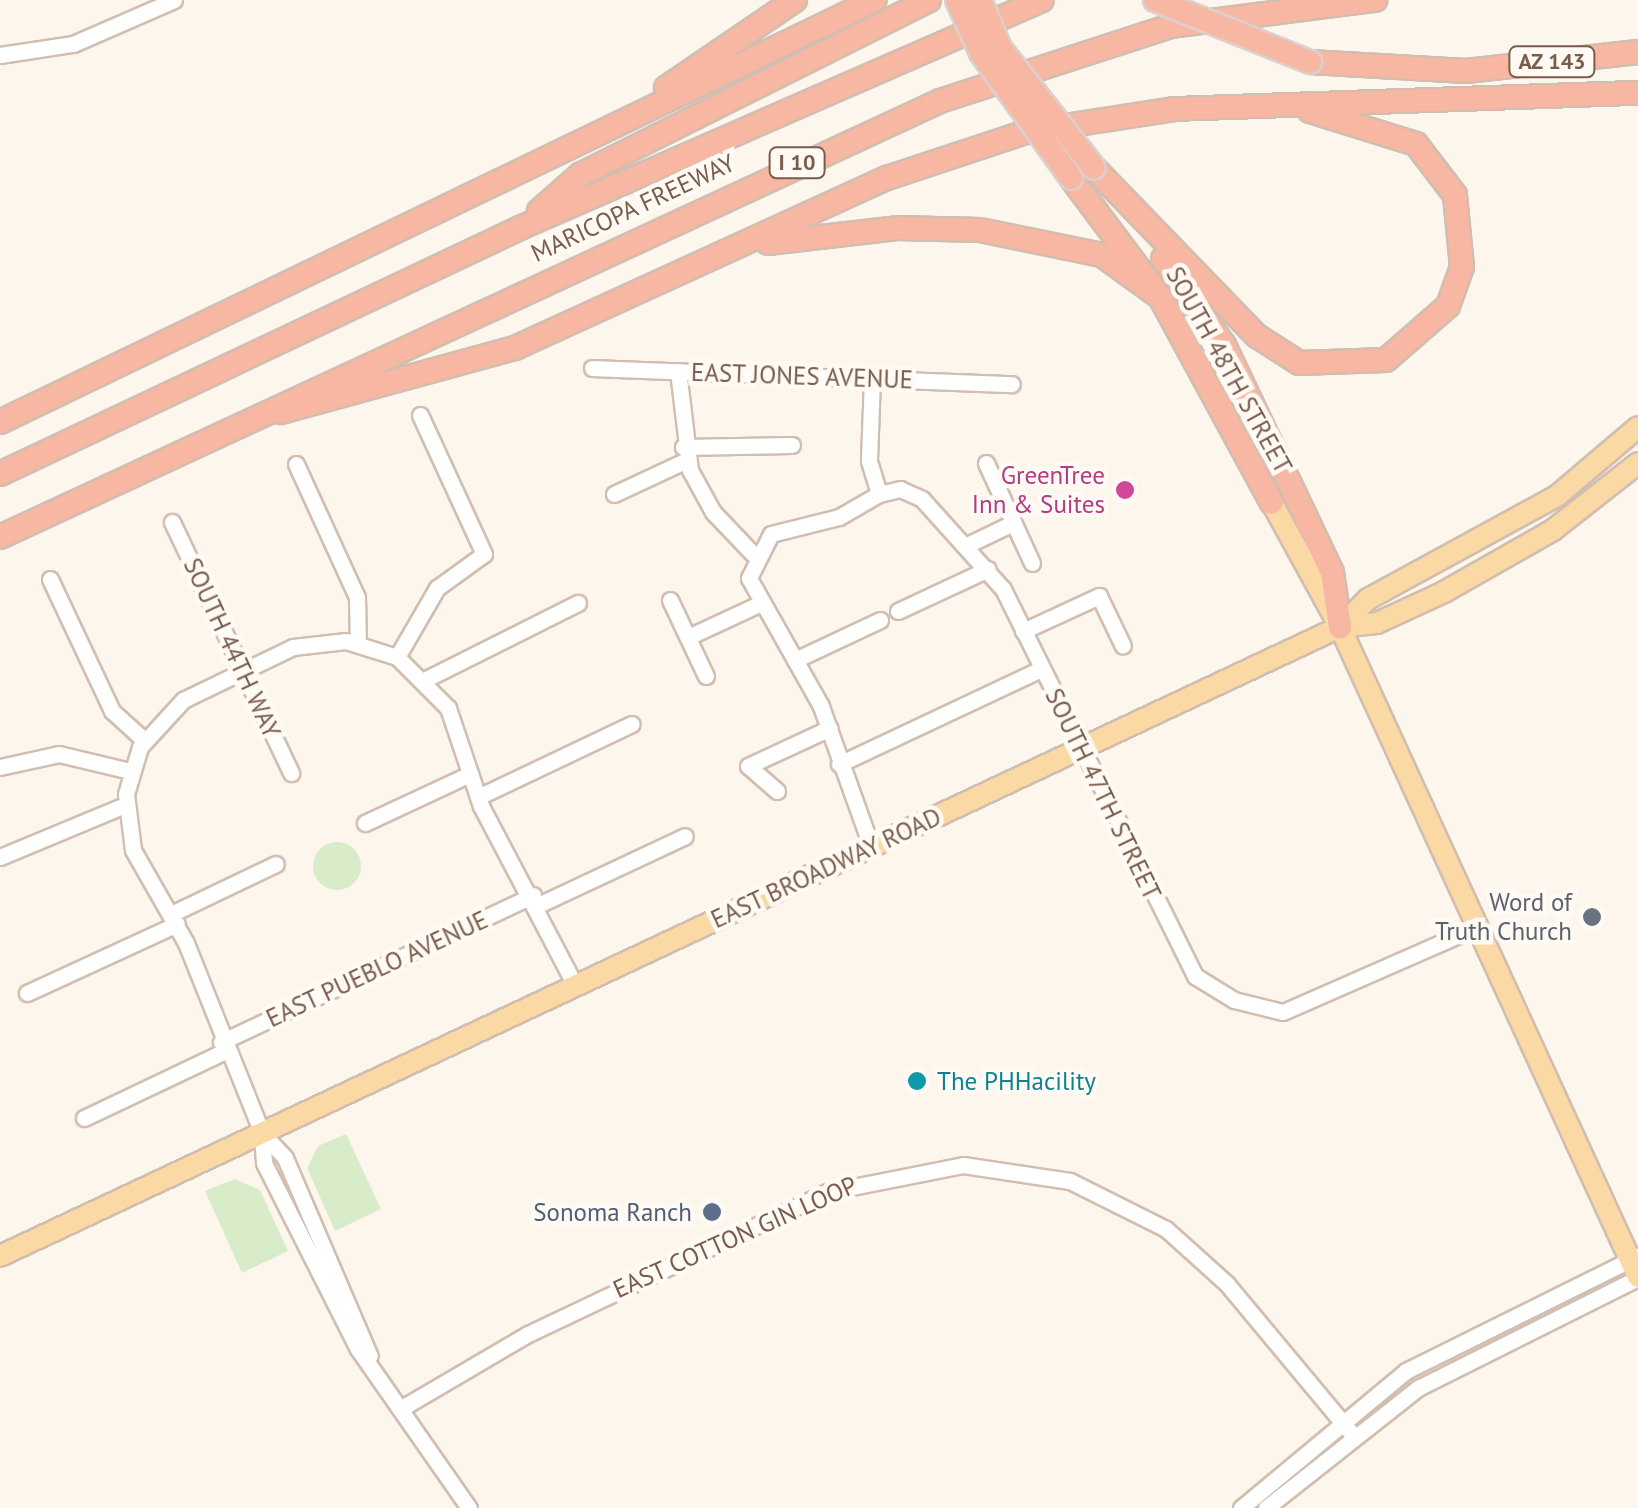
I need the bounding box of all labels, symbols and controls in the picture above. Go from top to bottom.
road number: AZ 143 [1507,45,1597,79]
road number: I 10 [767,146,827,180]
street label: MARICOPA FREEWAY [526,147,740,269]
street label: SOUTH 48TH STREET [1160,262,1298,478]
street label: EAST JONES AVENUE [690,357,914,395]
place label: GreenTree Inn & Suites [972,461,1105,520]
marker: GreenTree Inn & Suites [1114,479,1136,501]
street label: SOUTH 44TH WAY [177,553,287,743]
street label: SOUTH 47TH STREET [1039,683,1167,905]
street label: EAST BROADWAY ROAD [705,801,947,935]
place label: Word of Truth Church [1435,888,1572,947]
street label: EAST PUEBLO AVENUE [261,904,493,1034]
marker: Word of Truth Church [1581,906,1603,928]
place label: The PHHacility [937,1066,1096,1096]
marker: The PHHacility [906,1070,928,1092]
street label: EAST COTTON GIN LOOP [608,1169,862,1305]
place label: Sonoma Ranch [533,1197,692,1227]
marker: Sonoma Ranch [701,1201,723,1223]

